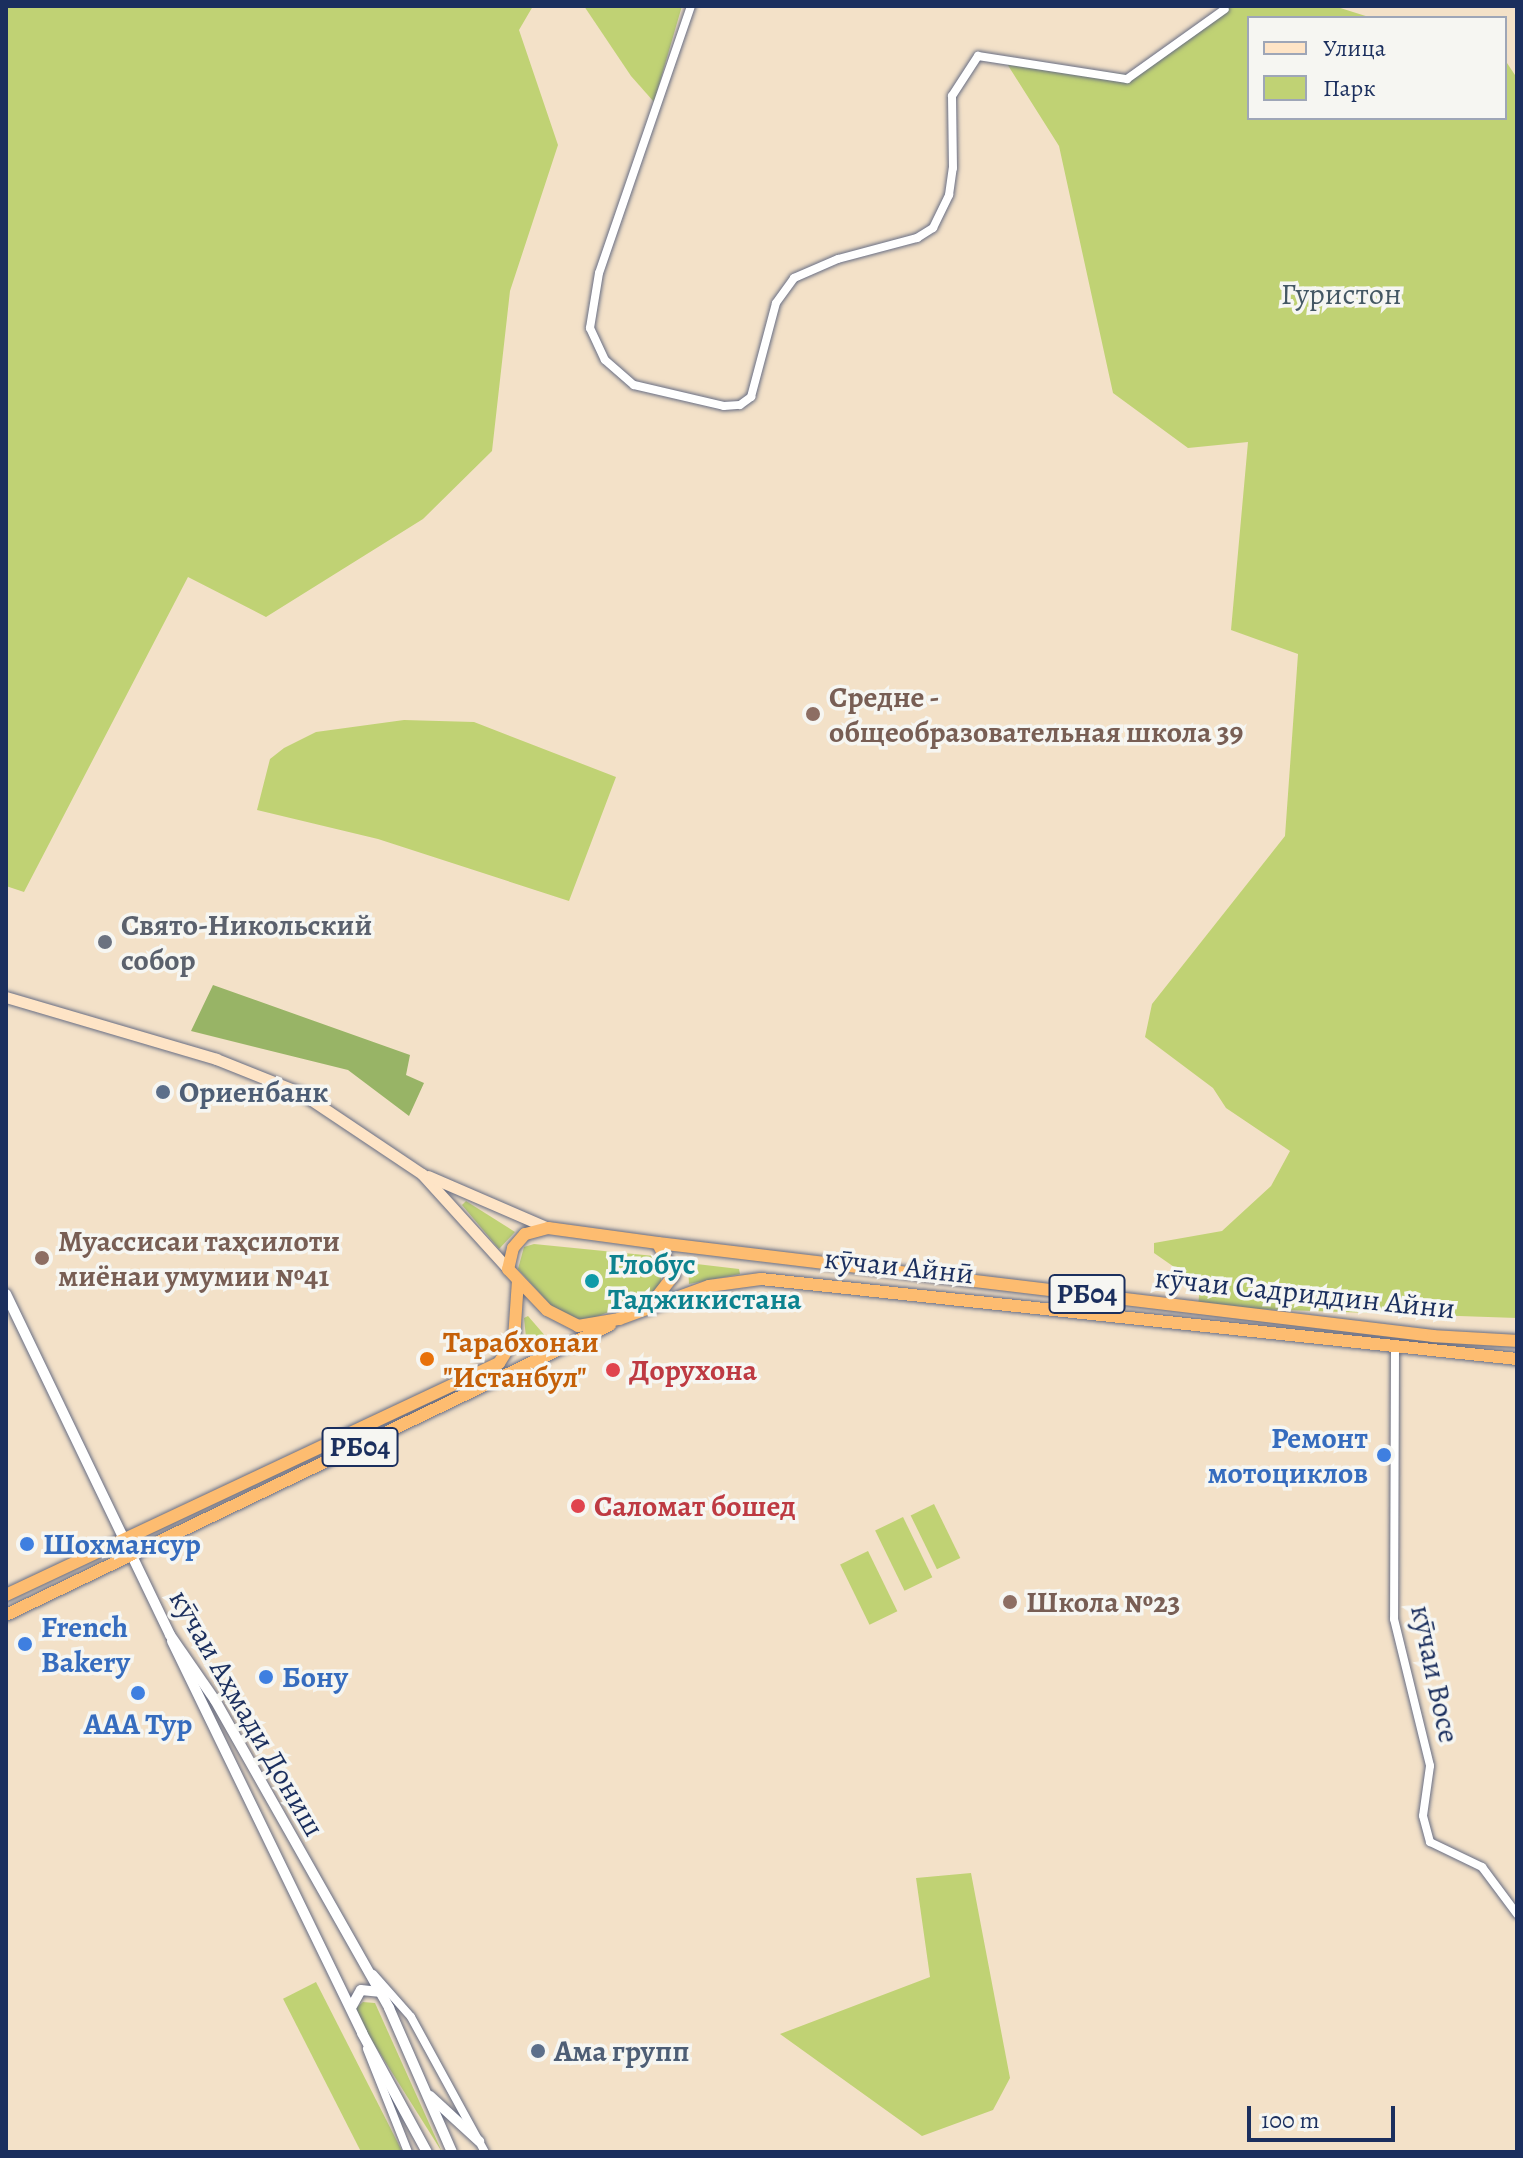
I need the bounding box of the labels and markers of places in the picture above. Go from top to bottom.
place label: Средне - общеобразовательная школа 39 [829,679,1243,750]
marker: Средне - общеобразовательная школа 39 [804,705,822,723]
place label: Свято-Никольский собор [121,907,372,978]
marker: Свято-Никольский собор [96,933,114,951]
place label: Ориенбанк [179,1074,328,1110]
marker: Ориенбанк [154,1083,172,1101]
place label: Муассисаи таҳсилоти миёнаи умумии №41 [58,1223,340,1294]
place label: Глобус Таджикистана [608,1246,802,1316]
marker: Муассисаи таҳсилоти миёнаи умумии №41 [33,1249,51,1267]
marker: Глобус Таджикистана [583,1272,601,1290]
place label: Тарабхонаи "Истанбул" [443,1324,599,1394]
marker: Тарабхонаи "Истанбул" [418,1350,436,1368]
place label: Дорухона [629,1352,757,1388]
marker: Дорухона [604,1361,622,1379]
place label: Ремонт мотоциклов [1207,1420,1368,1490]
marker: Ремонт мотоциклов [1375,1446,1393,1464]
place label: Саломат бошед [594,1488,796,1524]
marker: Саломат бошед [569,1497,587,1515]
place label: Шохмансур [43,1526,201,1562]
marker: Шохмансур [18,1535,36,1553]
place label: Школа №23 [1026,1584,1181,1620]
marker: Школа №23 [1001,1593,1019,1611]
place label: French Bakery [41,1609,130,1680]
marker: French Bakery [16,1635,34,1653]
place label: Бону [282,1659,348,1695]
marker: Бону [257,1668,275,1686]
marker: ААА Тур [129,1684,147,1702]
place label: ААА Тур [84,1706,192,1742]
place label: Ама групп [554,2033,690,2069]
marker: Ама групп [529,2042,547,2060]

